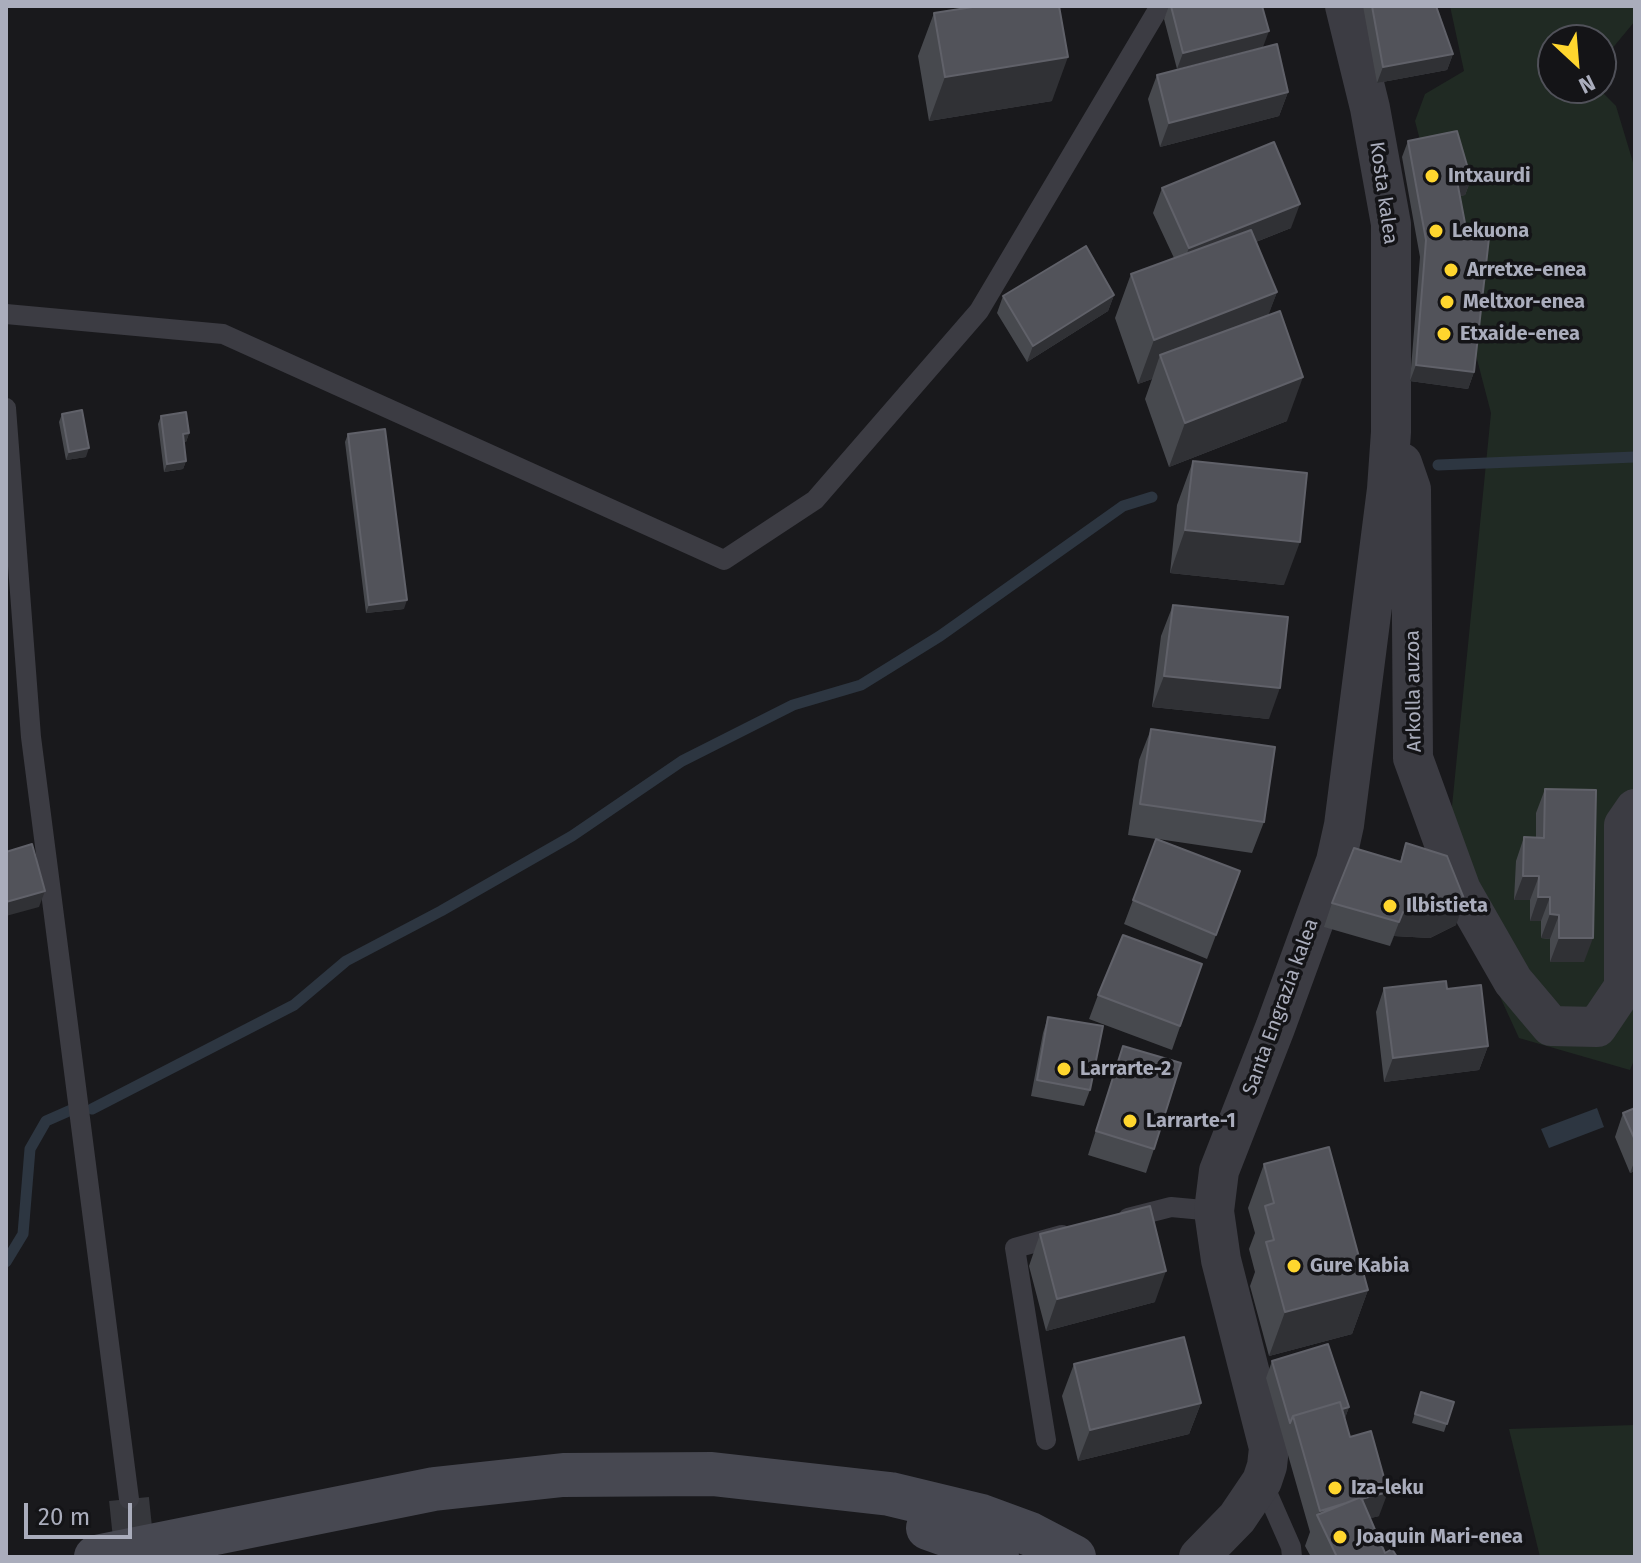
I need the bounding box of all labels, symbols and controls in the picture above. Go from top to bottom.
north arrow [1537,24,1617,104]
text: N [1574,69,1599,100]
street label: Kosta kalea [1364,140,1402,246]
place label: Intxaurdi [1448,164,1531,188]
marker: Intxaurdi [1423,167,1441,185]
place label: Lekuona [1452,219,1529,243]
marker: Lekuona [1427,222,1445,240]
place label: Arretxe-enea [1467,258,1587,282]
marker: Arretxe-enea [1442,261,1460,279]
place label: Meltxor-enea [1463,290,1585,314]
marker: Meltxor-enea [1438,293,1456,311]
place label: Etxaide-enea [1460,322,1580,346]
marker: Etxaide-enea [1435,325,1453,343]
street label: Arkolla auzoa [1401,630,1427,752]
place label: Ilbistieta [1406,894,1488,918]
marker: Ilbistieta [1381,897,1399,915]
street label: Santa Engrazia kalea [1238,916,1324,1098]
place label: Larrarte-2 [1080,1057,1171,1081]
marker: Larrarte-2 [1055,1060,1073,1078]
place label: Larrarte-1 [1146,1109,1236,1133]
marker: Larrarte-1 [1121,1112,1139,1130]
place label: Gure Kabia [1310,1254,1410,1278]
marker: Gure Kabia [1285,1257,1303,1275]
place label: Iza-leku [1351,1476,1424,1500]
marker: Iza-leku [1326,1479,1344,1497]
scale bar [28,1487,136,1537]
text: 20 m [38,1503,90,1531]
place label: Joaquin Mari-enea [1356,1525,1523,1549]
marker: Joaquin Mari-enea [1331,1528,1349,1546]

